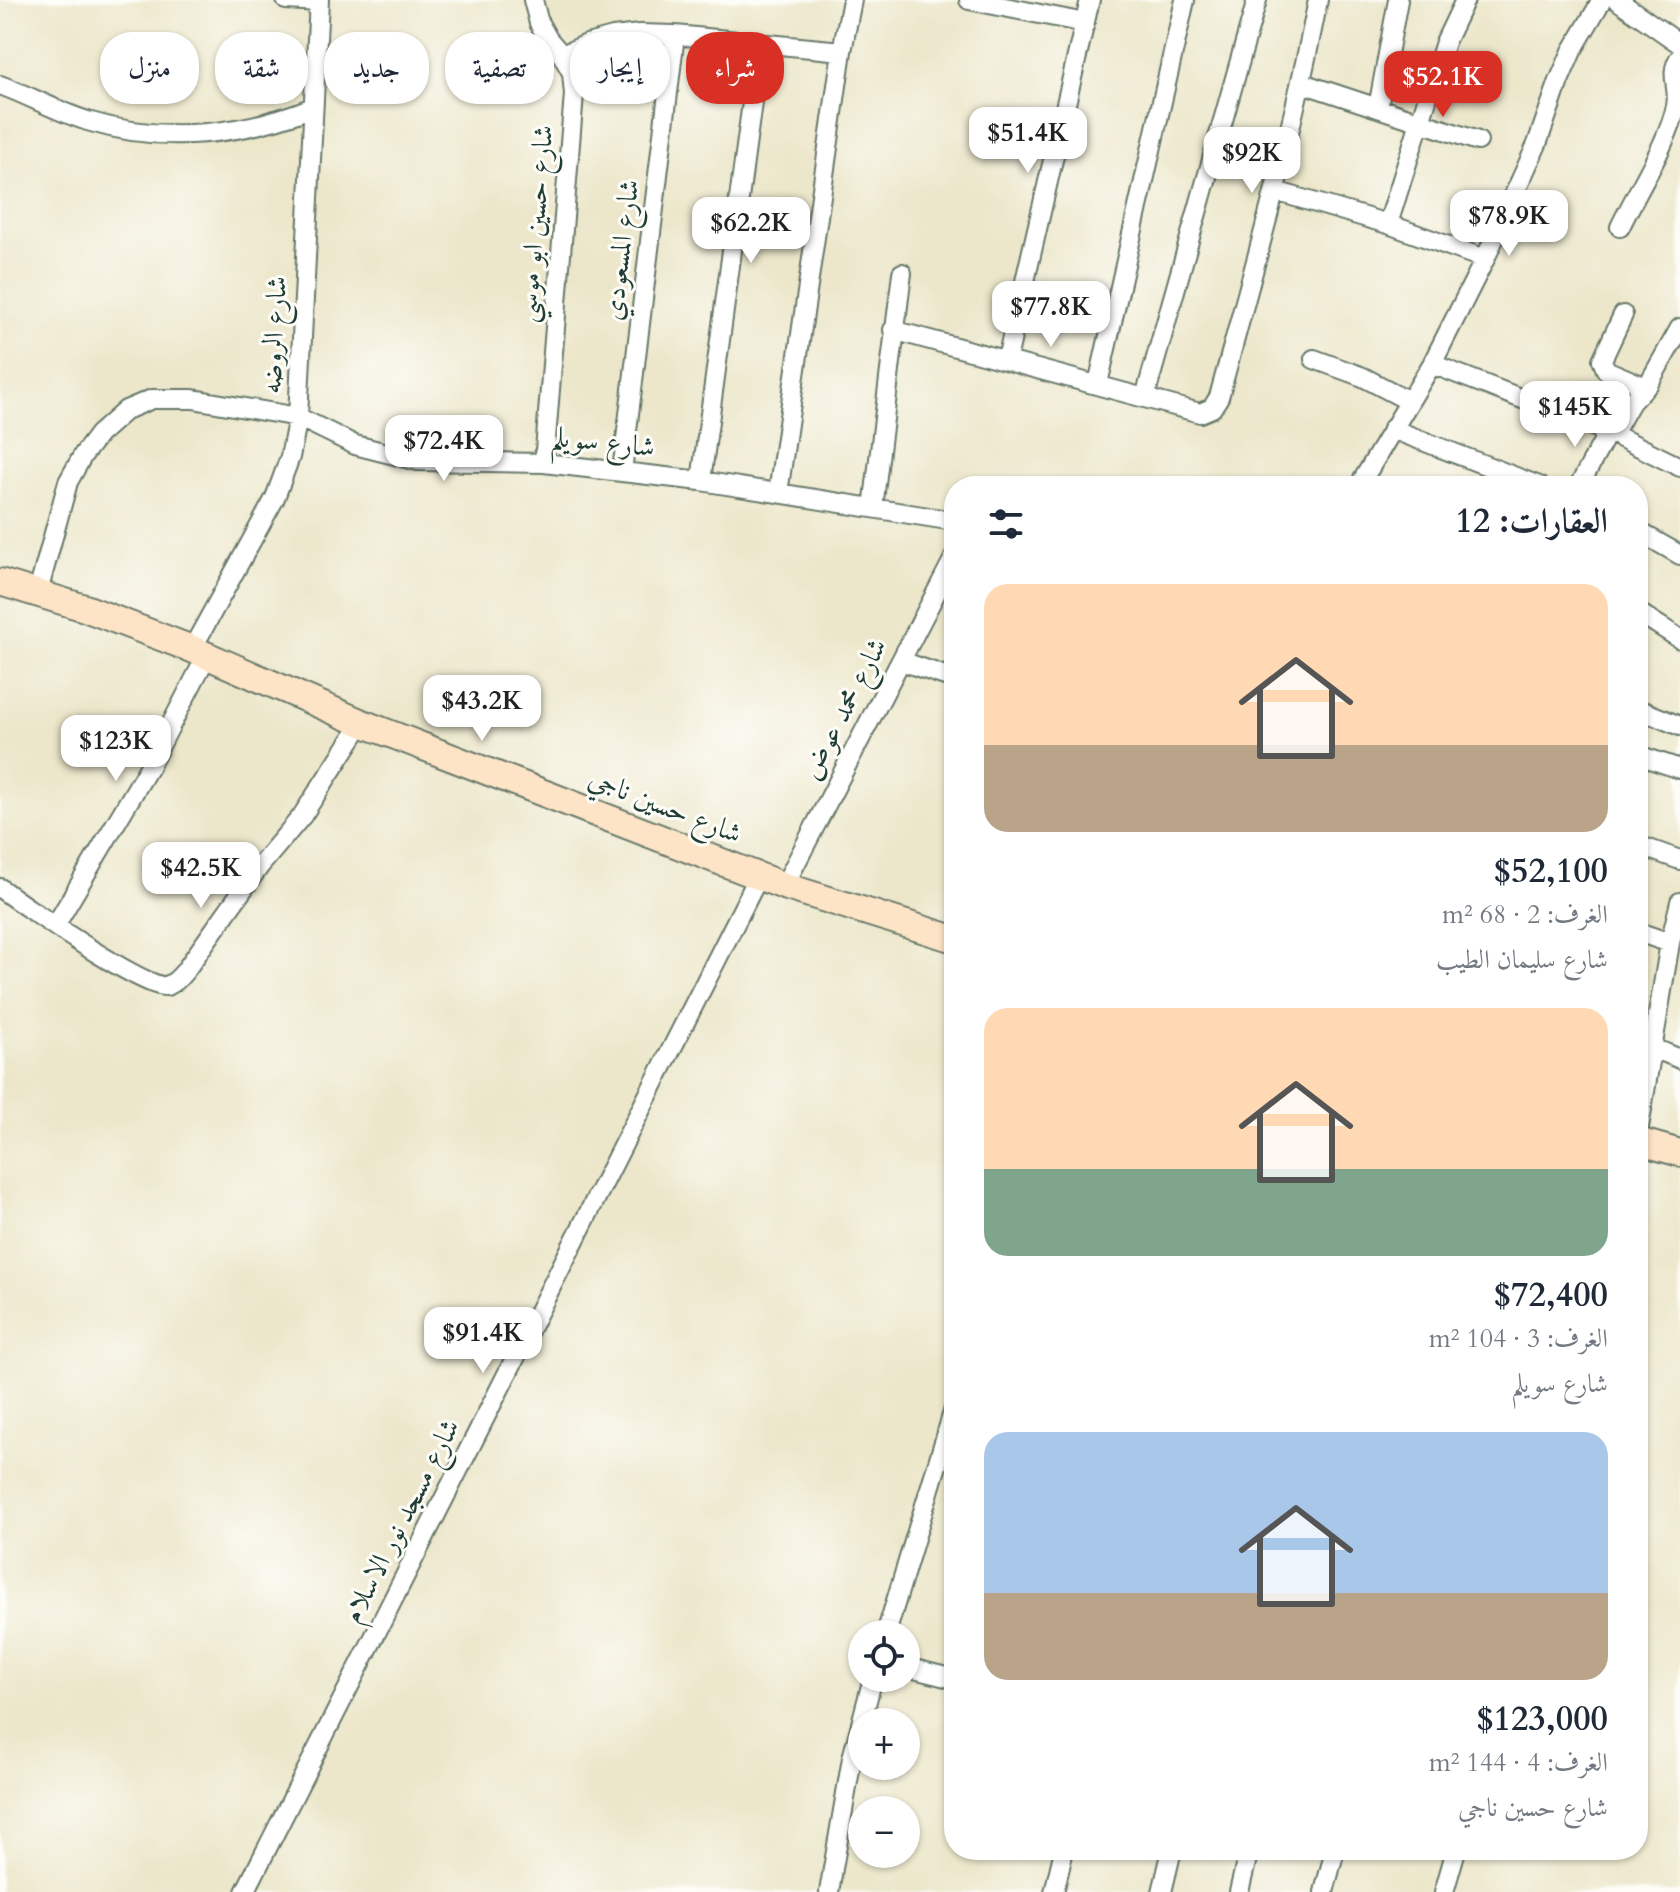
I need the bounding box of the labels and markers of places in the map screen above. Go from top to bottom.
pin: $52.1K [1378,51,1508,119]
pin: $51.4K [963,107,1093,175]
pin: $92K [1205,127,1299,195]
pin: $78.9K [1444,190,1574,258]
pin: $62.2K [686,197,816,265]
pin: $77.8K [986,281,1116,349]
pin: $145K [1519,381,1631,449]
pin: $72.4K [379,415,509,483]
pin: $43.2K [417,675,547,743]
pin: $123K [60,715,172,783]
pin: $42.5K [136,842,266,910]
pin: $91.4K [418,1307,548,1375]

